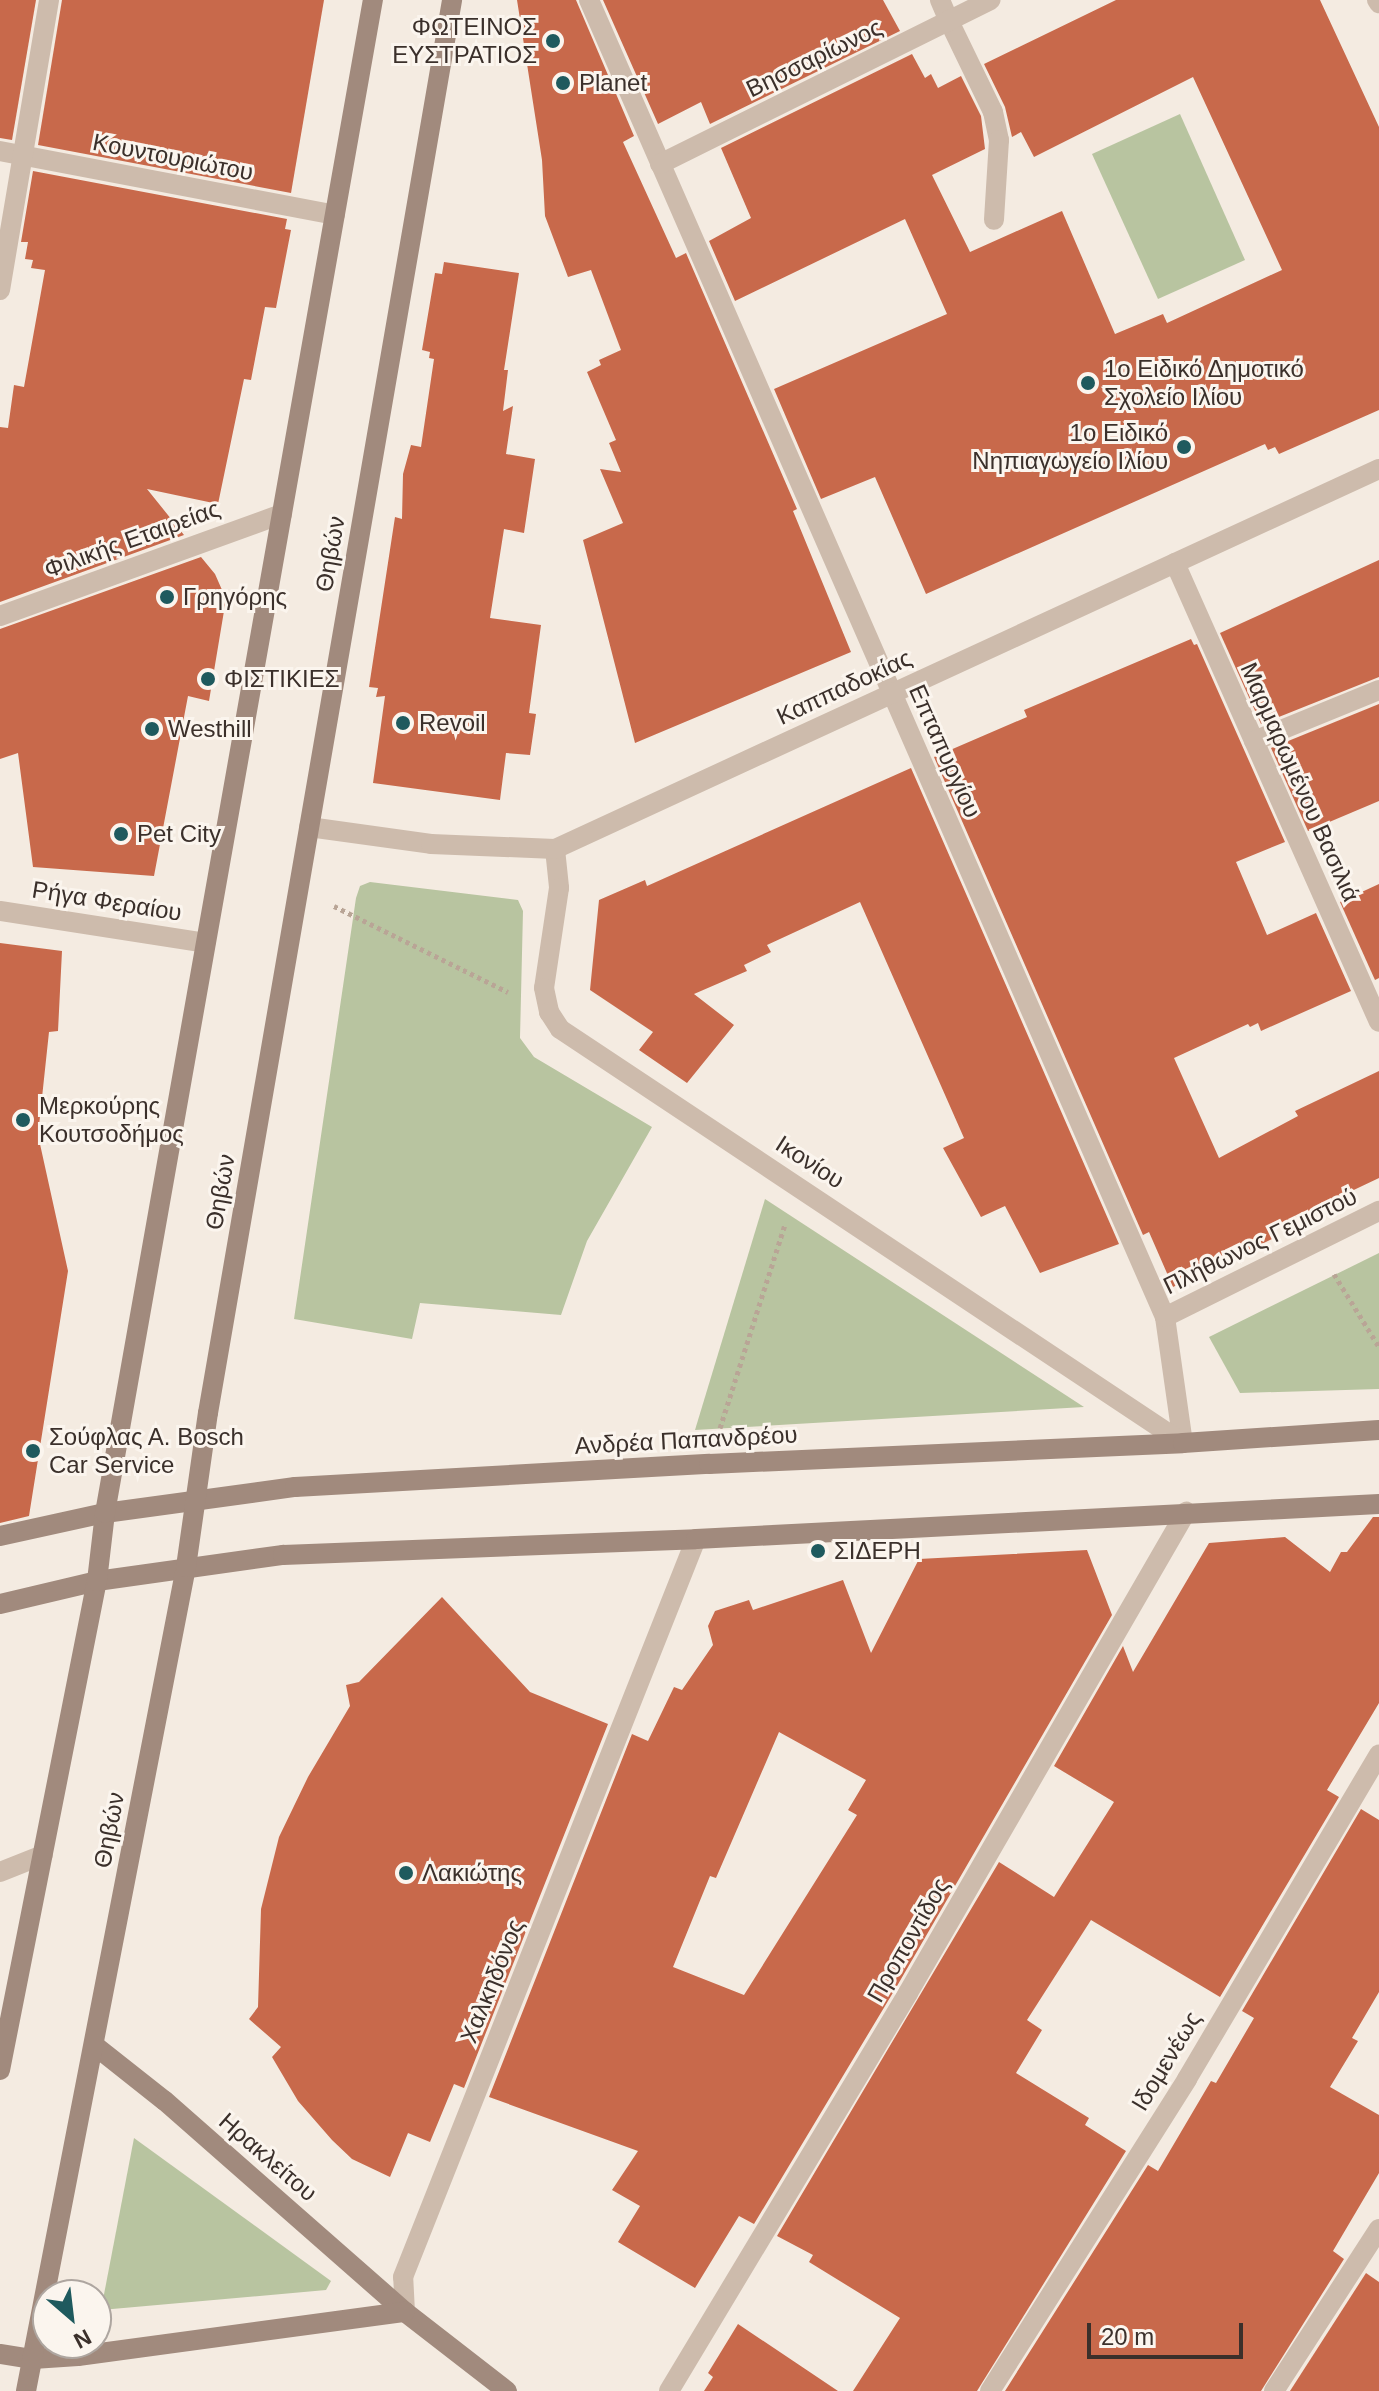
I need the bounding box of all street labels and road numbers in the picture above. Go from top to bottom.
street label: Βησσαρίωνος [741,13,887,103]
street label: Κουντουριώτου [90,127,256,187]
street label: Φιλικής Εταιρείας [40,494,224,584]
street label: Θηβών [309,514,351,594]
street label: Καππαδοκίας [772,643,916,731]
street label: Μαρμαρωμένου Βασιλιά [1234,658,1366,906]
street label: Επταπυργίου [903,680,987,822]
street label: Ρήγα Φεραίου [30,875,184,927]
street label: Ικονίου [770,1129,850,1195]
street label: Θηβών [199,1152,241,1232]
street label: Πλήθωνος Γεμιστού [1158,1182,1362,1300]
street label: Ανδρέα Παπανδρέου [574,1420,798,1460]
street label: Θηβών [88,1790,130,1870]
street label: Προποντίδος [861,1873,955,2007]
street label: Χαλκηδόνος [454,1915,530,2047]
street label: Ιδομενέως [1125,2006,1207,2116]
street label: Ηρακλείτου [213,2107,323,2207]

